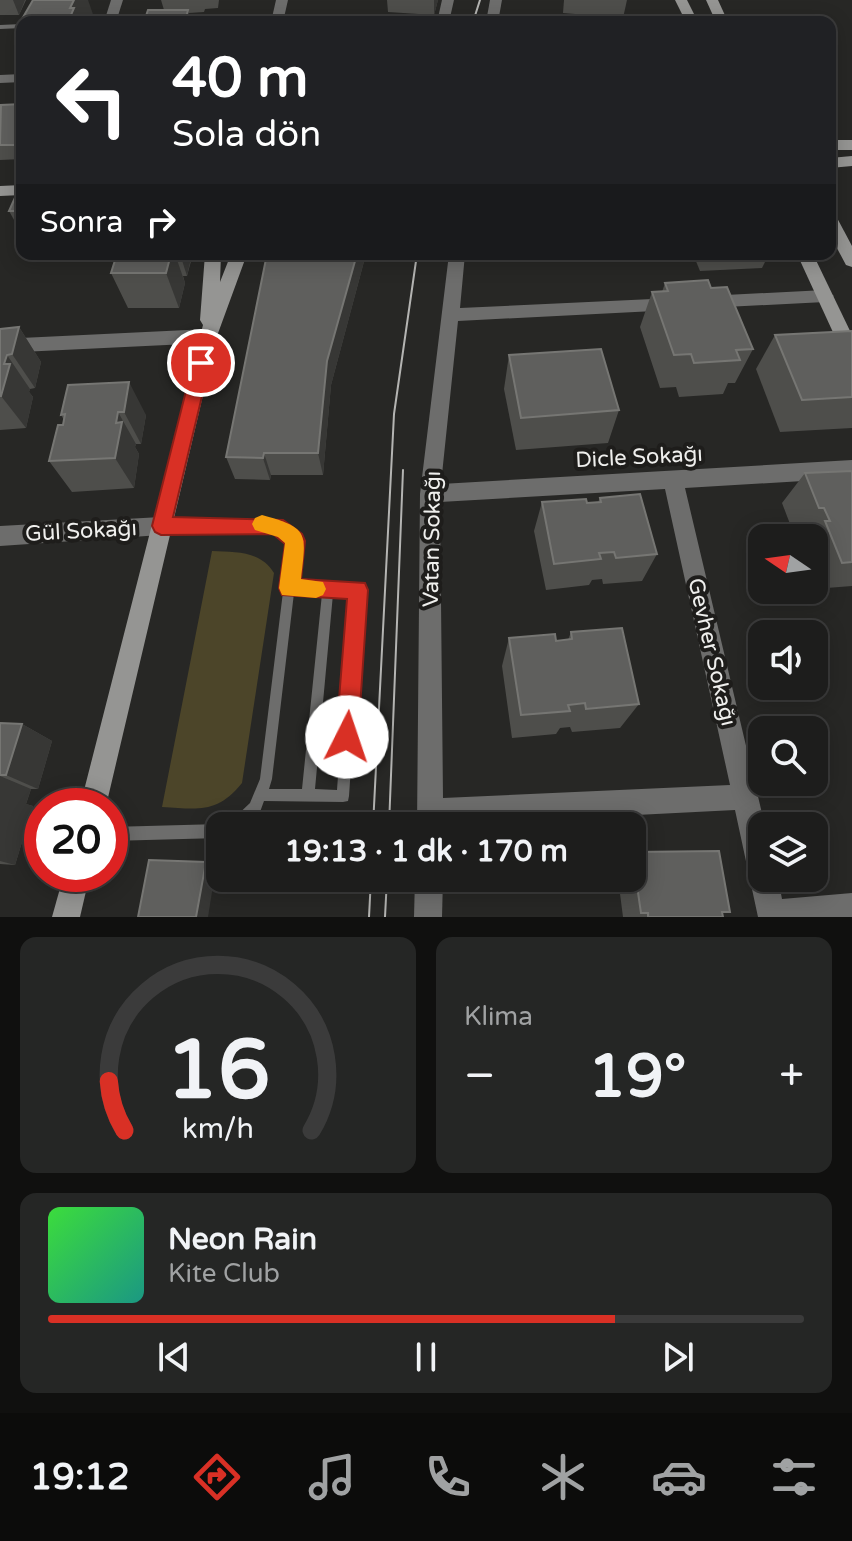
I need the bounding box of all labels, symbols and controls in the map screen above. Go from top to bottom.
text: 40 m [172,45,308,112]
icon: left [40,48,144,152]
text: Sola dön [172,113,321,156]
icon: right [139,200,183,244]
text: Sonra [40,204,123,241]
pin [167,329,235,397]
icon: arrive [179,341,223,385]
street label: Dicle Sokağı [575,441,703,473]
street label: Vatan Sokağı [418,471,446,607]
street label: Gül Sokağı [25,515,137,547]
north arrow [748,524,828,604]
map controls [748,524,828,892]
street label: Gevher Sokağı [682,575,742,729]
button: sound [748,620,828,700]
position arrow [305,695,389,779]
button: search [748,716,828,796]
speed limit sign: 20 [24,788,128,892]
button: layers [748,812,828,892]
text: 19:13 · 1 dk · 170 m [284,833,568,870]
text: Klima [464,1001,533,1032]
text: 16 [166,1021,270,1121]
text: 19° [588,1041,686,1113]
text: − [464,1050,495,1103]
text: + [779,1050,804,1103]
text: km/h [182,1112,254,1146]
text: Neon Rain [168,1221,317,1258]
text: Kite Club [168,1258,280,1289]
icon: previous [152,1335,196,1379]
icon: pause [404,1335,448,1379]
icon: next [656,1335,700,1379]
icon: directions [189,1449,245,1505]
icon: music [304,1449,360,1505]
icon: phone [420,1449,476,1505]
icon: climate [535,1449,591,1505]
icon: car [651,1449,707,1505]
icon: filters [766,1449,822,1505]
text: 19:12 [30,1456,130,1499]

